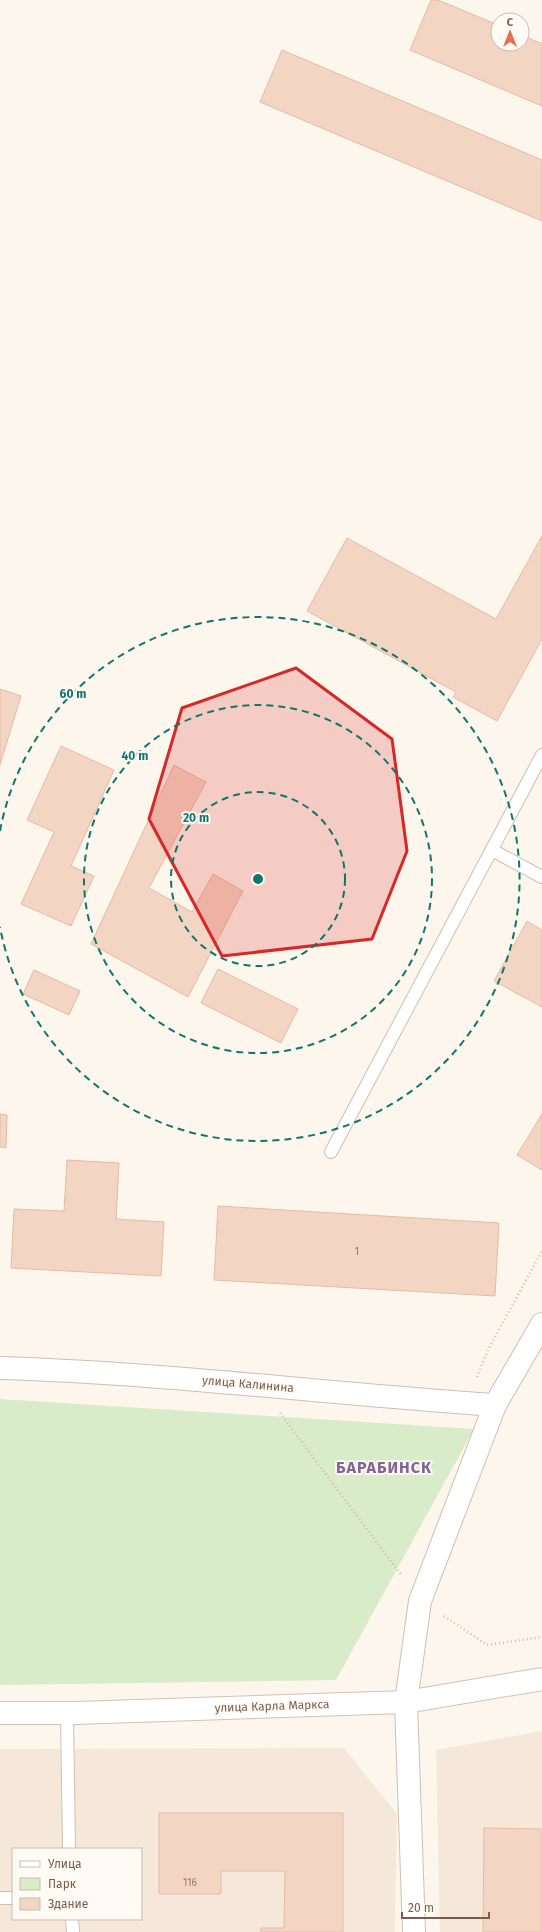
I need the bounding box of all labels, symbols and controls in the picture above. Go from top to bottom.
north arrow [490,12,530,52]
text: С [507,16,514,29]
text: 60 m [60,687,86,701]
text: 40 m [122,749,148,763]
text: 20 m [183,811,209,825]
centre of rings [251,872,265,886]
house number: 1 [355,1246,359,1258]
street label: улица Калинина [201,1373,295,1395]
district label: БАРАБИНСК [336,1458,432,1477]
street label: улица Карла Маркса [214,1697,330,1715]
legend [12,1848,142,1920]
text: Улица [48,1857,82,1871]
text: Парк [48,1877,77,1891]
house number: 116 [183,1877,197,1889]
scale bar [402,1894,489,1920]
text: Здание [48,1897,88,1911]
text: 20 m [408,1901,434,1915]

